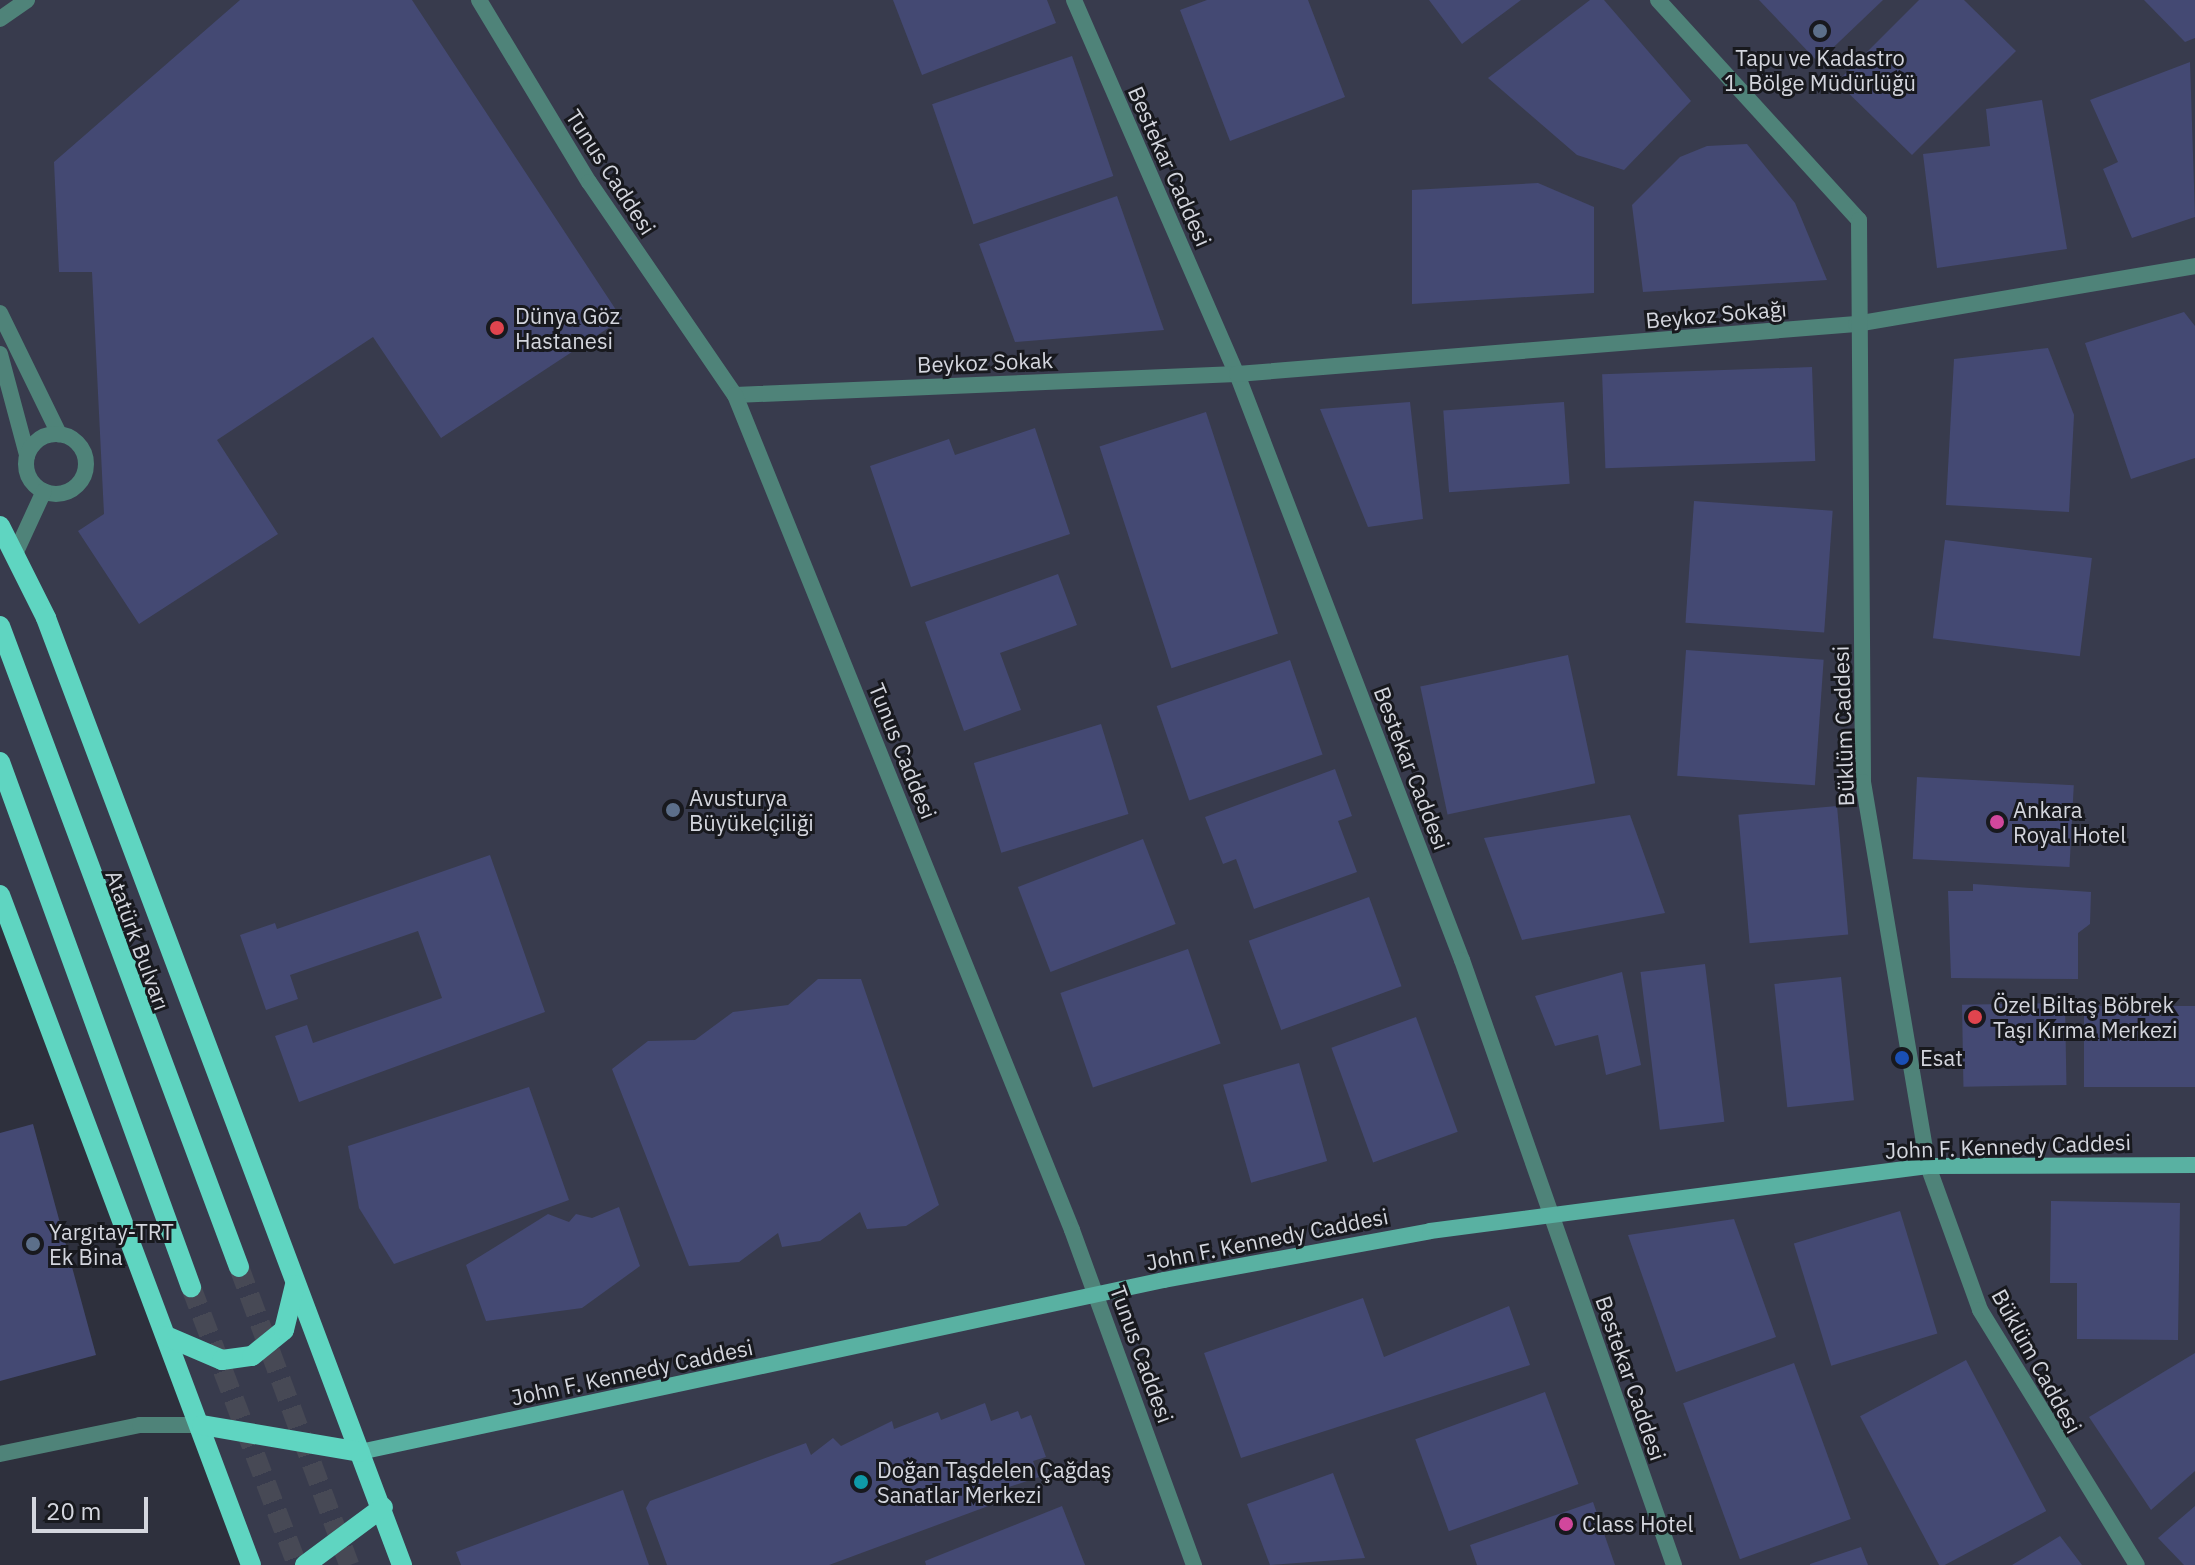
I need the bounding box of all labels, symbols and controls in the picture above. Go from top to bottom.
marker: Tapu ve Kadastro 1. Bölge Müdürlüğü [1811,22,1829,40]
place label: Tapu ve Kadastro 1. Bölge Müdürlüğü [1724,44,1916,96]
street label: Bestekar Caddesi [1123,82,1217,250]
street label: Tunus Caddesi [561,104,661,240]
street label: Beykoz Sokağı [1644,295,1788,333]
place label: Dünya Göz Hastanesi [515,302,620,354]
marker: Dünya Göz Hastanesi [486,317,508,339]
street label: Beykoz Sokak [917,346,1053,378]
street label: Büklüm Caddesi [1827,645,1859,807]
street label: Tunus Caddesi [864,679,942,823]
street label: Bestekar Caddesi [1369,683,1455,853]
place label: Avusturya Büyükelçiliği [689,784,814,836]
place label: Ankara Royal Hotel [2013,796,2126,848]
marker: Avusturya Büyükelçiliği [664,801,682,819]
marker: Ankara Royal Hotel [1988,813,2006,831]
street label: Atatürk Bulvarı [100,866,176,1014]
place label: Özel Biltaş Böbrek Taşı Kırma Merkezi [1993,991,2178,1042]
marker: Özel Biltaş Böbrek Taşı Kırma Merkezi [1964,1006,1986,1028]
place label: Esat [1920,1045,1963,1071]
marker: Esat [1891,1047,1913,1069]
street label: John F. Kennedy Caddesi [1885,1129,2131,1163]
street label: John F. Kennedy Caddesi [1144,1203,1390,1275]
place label: Yargıtay-TRT Ek Bina [49,1218,174,1270]
marker: Yargıtay-TRT Ek Bina [24,1235,42,1253]
street label: Tunus Caddesi [1105,1282,1179,1426]
street label: Büklüm Caddesi [1987,1284,2087,1438]
street label: Bestekar Caddesi [1590,1292,1672,1464]
street label: John F. Kennedy Caddesi [509,1334,755,1410]
place label: Doğan Taşdelen Çağdaş Sanatlar Merkezi [877,1456,1111,1508]
marker: Doğan Taşdelen Çağdaş Sanatlar Merkezi [852,1473,870,1491]
scale bar [36,1481,152,1531]
text: 20 m [46,1495,101,1527]
place label: Class Hotel [1582,1511,1693,1537]
marker: Class Hotel [1557,1515,1575,1533]

